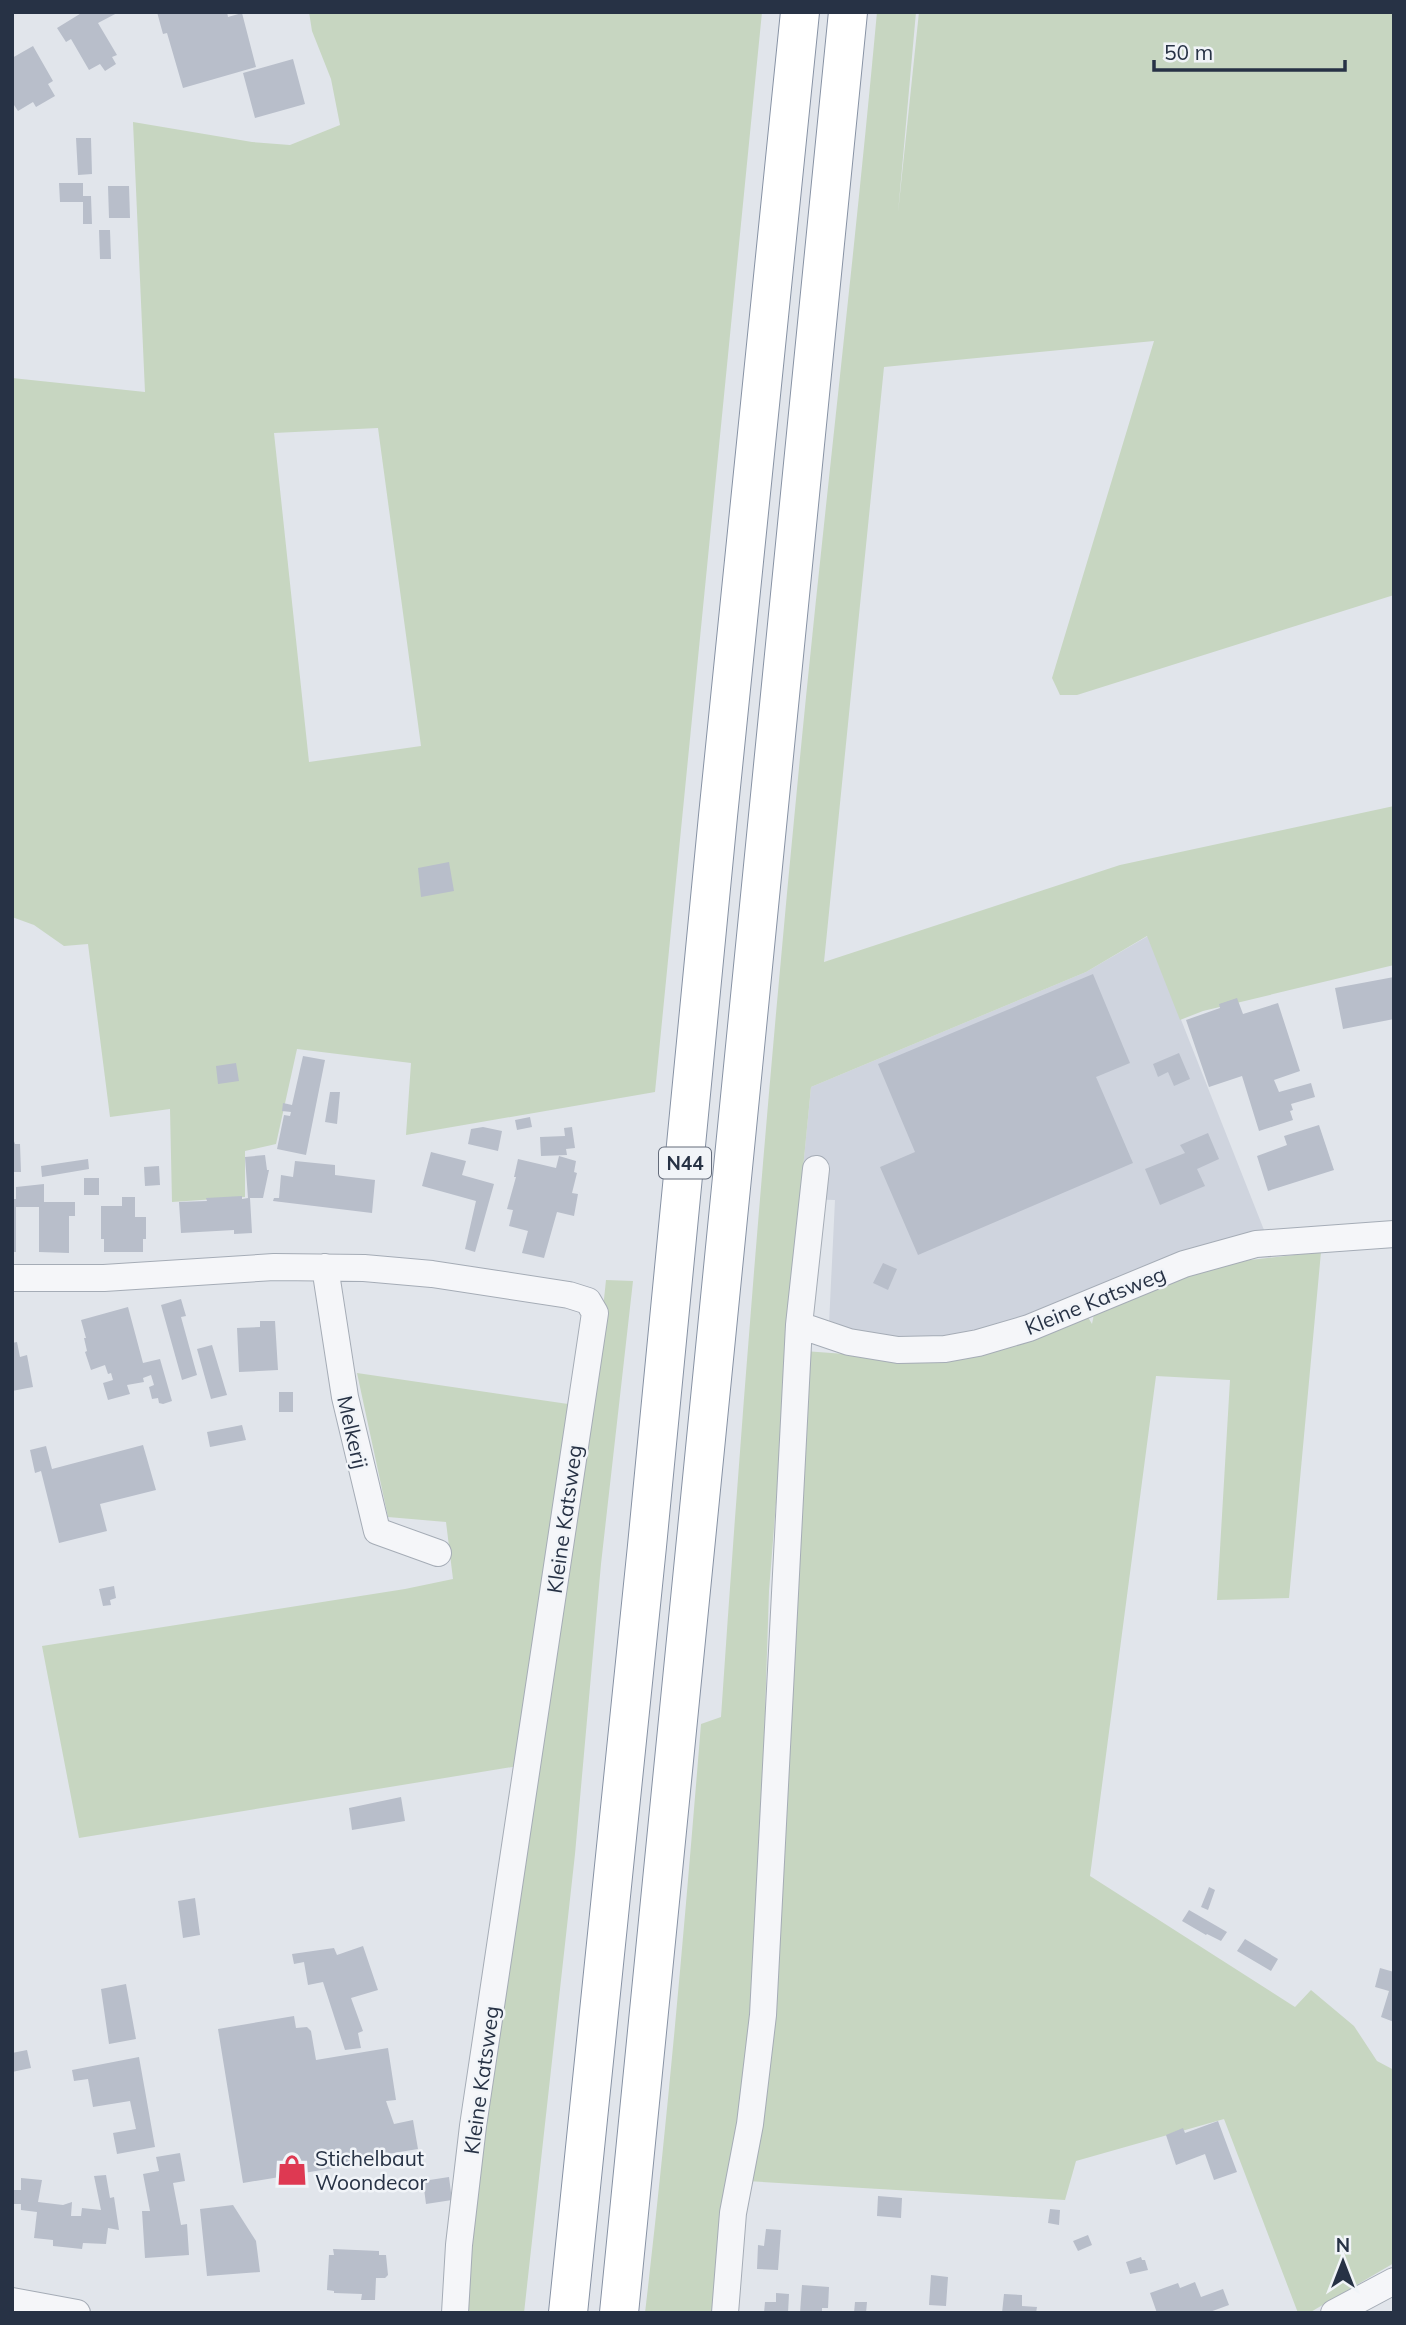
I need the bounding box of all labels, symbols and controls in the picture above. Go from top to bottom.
scale bar [1154,28,1345,72]
text: 50 m [1164,39,1213,65]
road number: N44 [659,1148,711,1178]
street label: Kleine Katsweg [1021,1260,1169,1340]
street label: Melkerij [332,1393,374,1471]
street label: Kleine Katsweg [541,1443,587,1595]
street label: Kleine Katsweg [458,2004,504,2156]
place label: Stichelbaut Woondecor [315,2145,428,2195]
shop icon: Stichelbaut Woondecor [275,2153,309,2187]
north arrow [1308,2227,1378,2297]
text: N [1336,2233,1350,2257]

